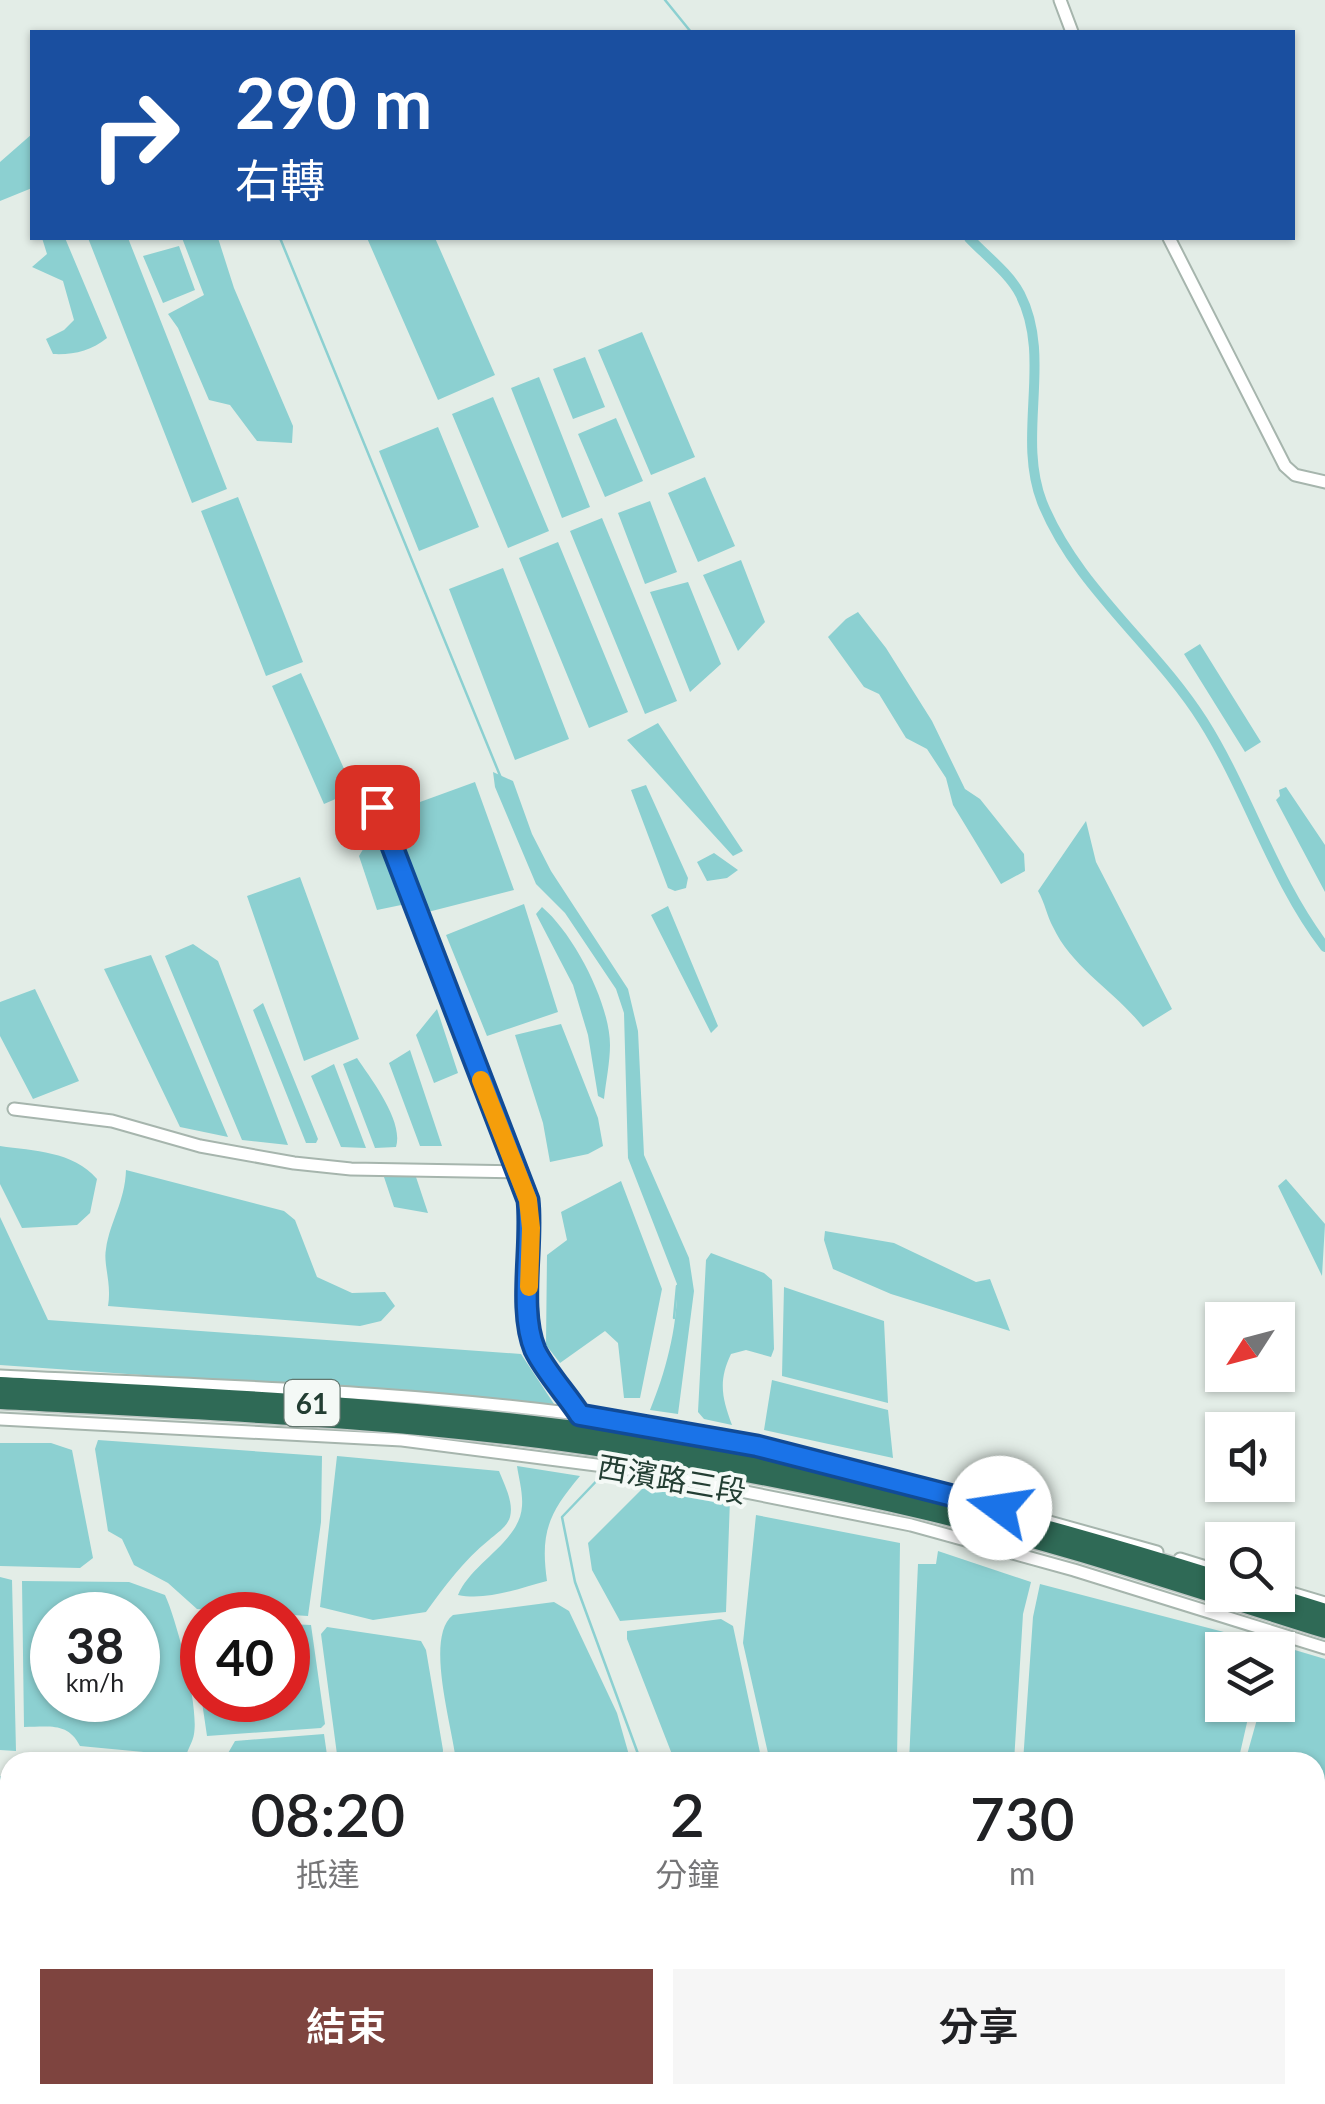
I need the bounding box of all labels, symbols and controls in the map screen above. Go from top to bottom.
text: 290 m [235,60,432,144]
icon: right [70,70,200,200]
text: 右轉 [235,153,325,207]
pin [335,765,420,850]
icon: arrive [350,780,405,835]
north arrow [1205,1302,1295,1392]
map controls [1205,1302,1295,1722]
road number: 61 [284,1380,340,1426]
button: sound [1205,1412,1295,1502]
street label: 西濱路三段 [595,1447,749,1509]
position arrow [948,1456,1052,1560]
button: search [1205,1522,1295,1612]
speed limit sign: 40 [180,1592,310,1722]
text: 38 [66,1615,124,1675]
button: layers [1205,1632,1295,1722]
text: km/h [66,1667,124,1697]
text: 08:20 [251,1778,405,1850]
text: 2 [670,1778,705,1850]
text: 730 [970,1782,1074,1854]
text: m [1009,1853,1035,1892]
text: 抵達 [296,1854,360,1893]
text: 分鐘 [656,1854,720,1893]
button: 結束 [40,1969,653,2084]
button: 分享 [673,1969,1285,2084]

